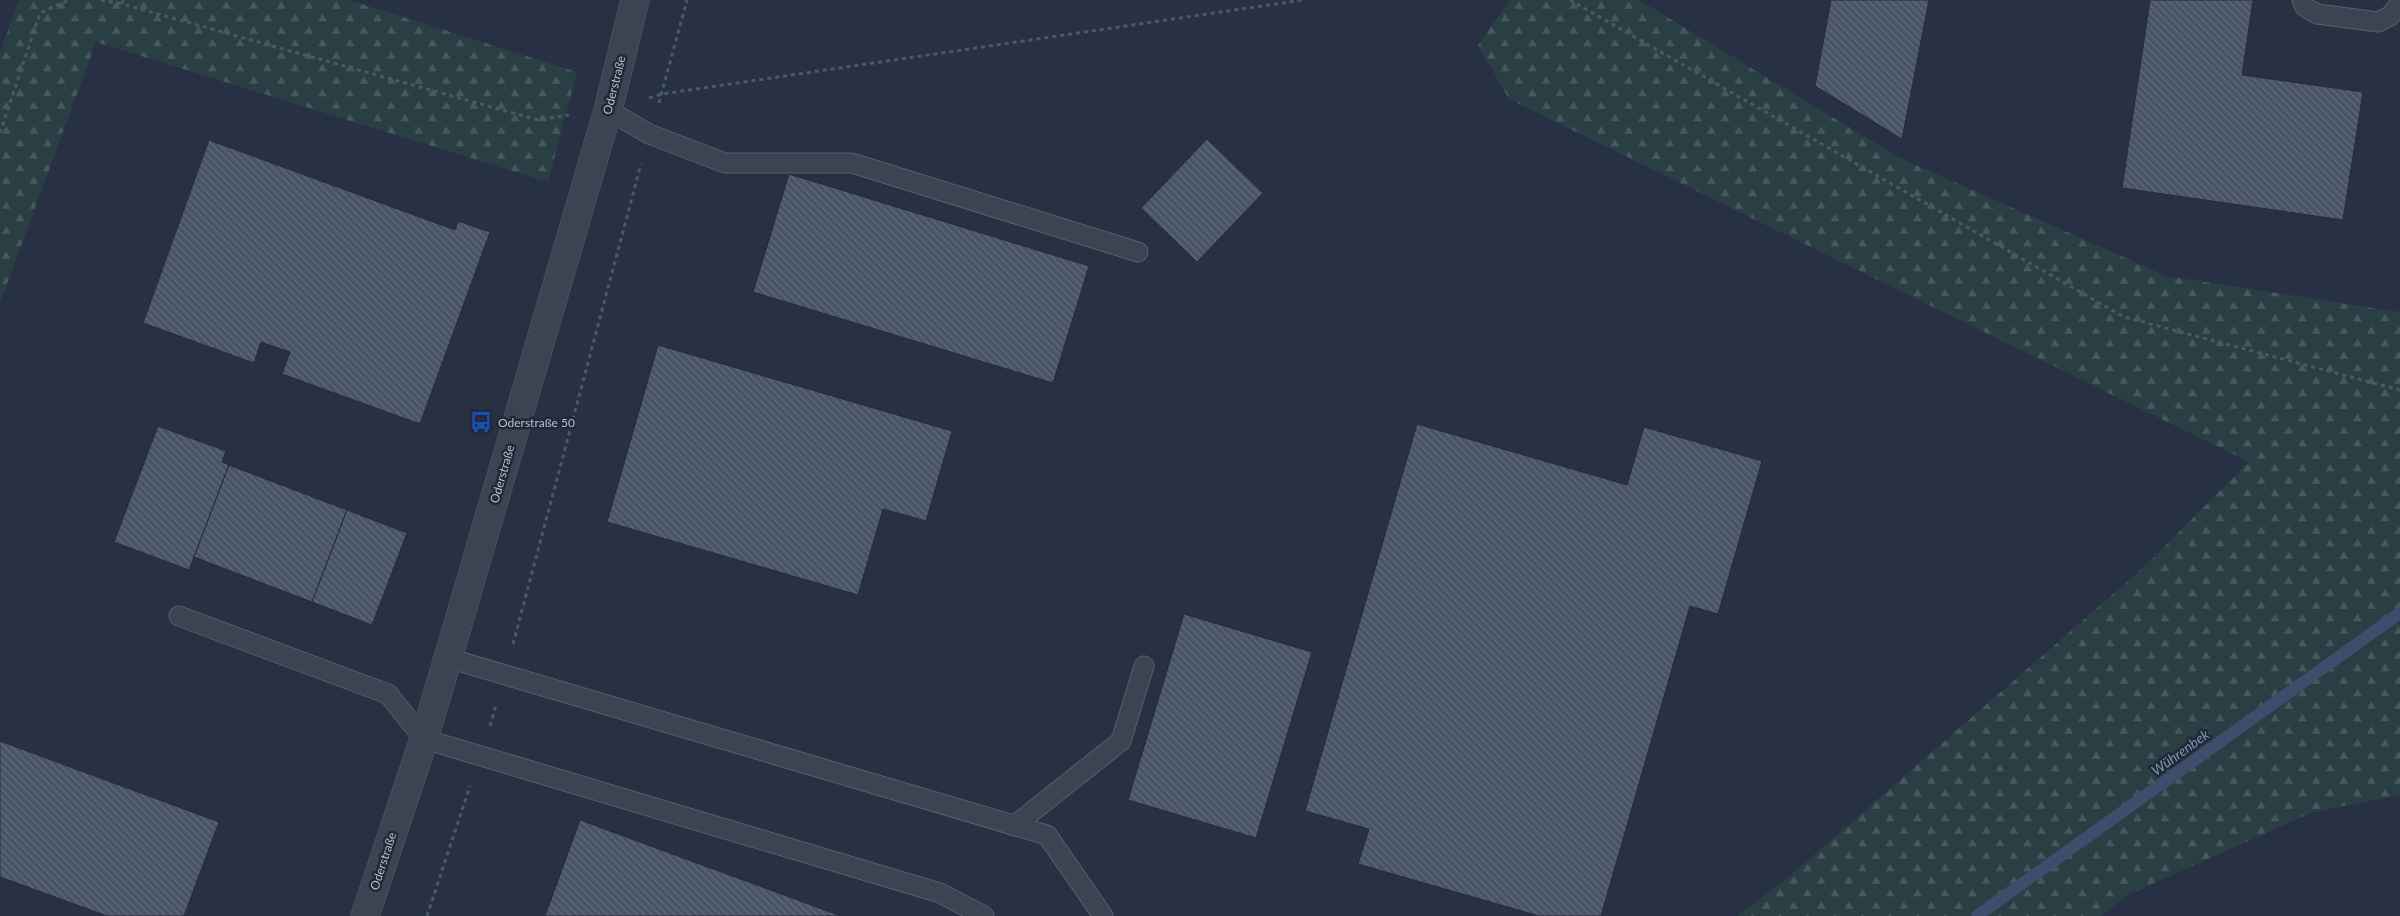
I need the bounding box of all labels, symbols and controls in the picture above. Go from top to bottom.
street label: Oderstraße [599,54,629,116]
bus stop icon: Oderstraße 50 [468,409,494,435]
place label: Oderstraße 50 [498,415,575,430]
street label: Oderstraße [487,443,517,505]
water label: Wührenbek [2148,725,2212,779]
street label: Oderstraße [367,830,399,892]

